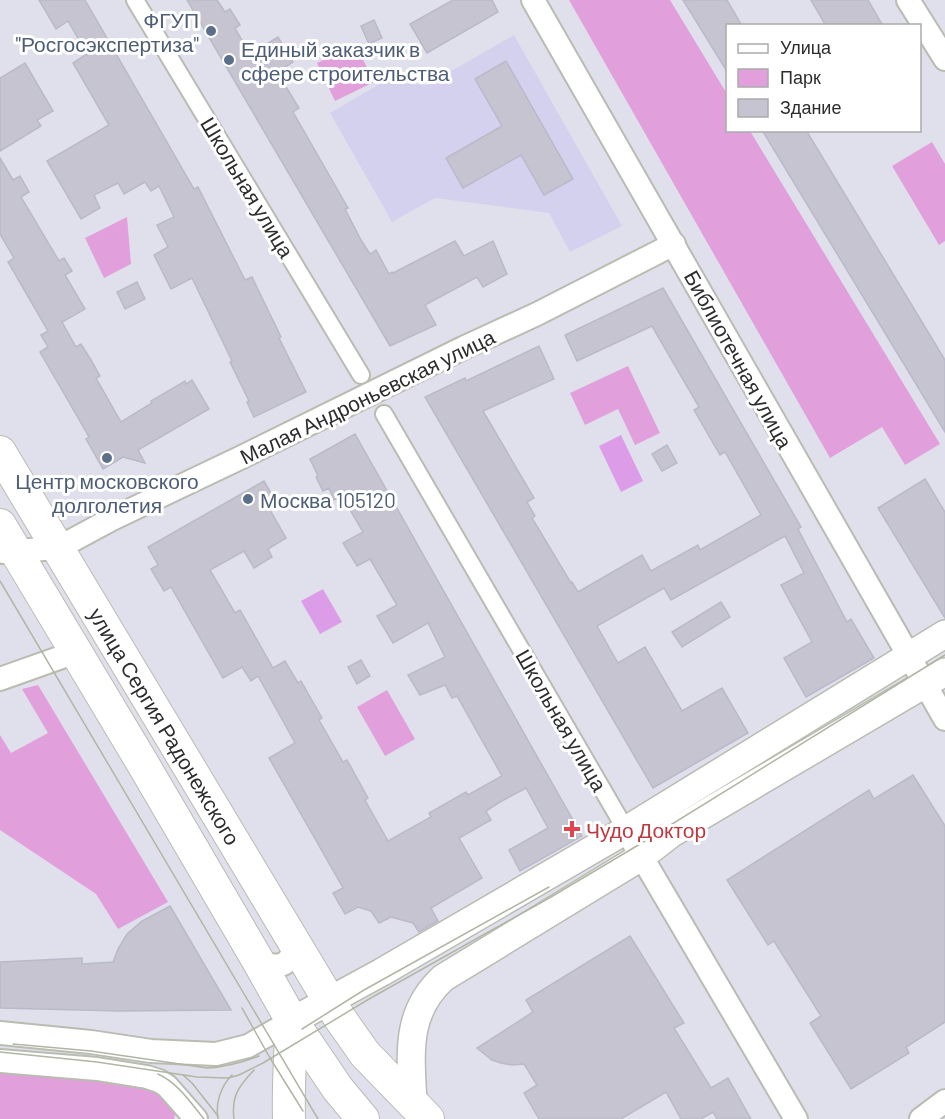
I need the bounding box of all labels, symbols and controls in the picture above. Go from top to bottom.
place label: ФГУП "Росгосэкспертиза" [16,7,199,56]
marker: ФГУП "Росгосэкспертиза" [204,24,218,38]
legend [726,24,921,132]
place label: Единый заказчик в сфере строительства [241,36,450,85]
text: Улица [780,36,832,58]
marker: Единый заказчик в сфере строительства [222,53,236,67]
text: Парк [780,66,821,88]
text: Здание [780,96,841,118]
street label: Школьная улица [196,112,300,262]
street label: Библиотечная улица [680,266,798,453]
street label: Малая Андроньевская улица [236,323,499,469]
marker: Центр московского долголетия [100,451,114,465]
place label: Центр московского долголетия [15,468,199,517]
place label: Москва 105120 [260,487,396,512]
marker: Москва 105120 [241,492,255,506]
street label: улица Сергия Радонежского [84,603,246,849]
street label: Школьная улица [511,645,613,796]
place label: Чудо Доктор [586,817,706,842]
marker: Чудо Доктор [563,820,581,838]

